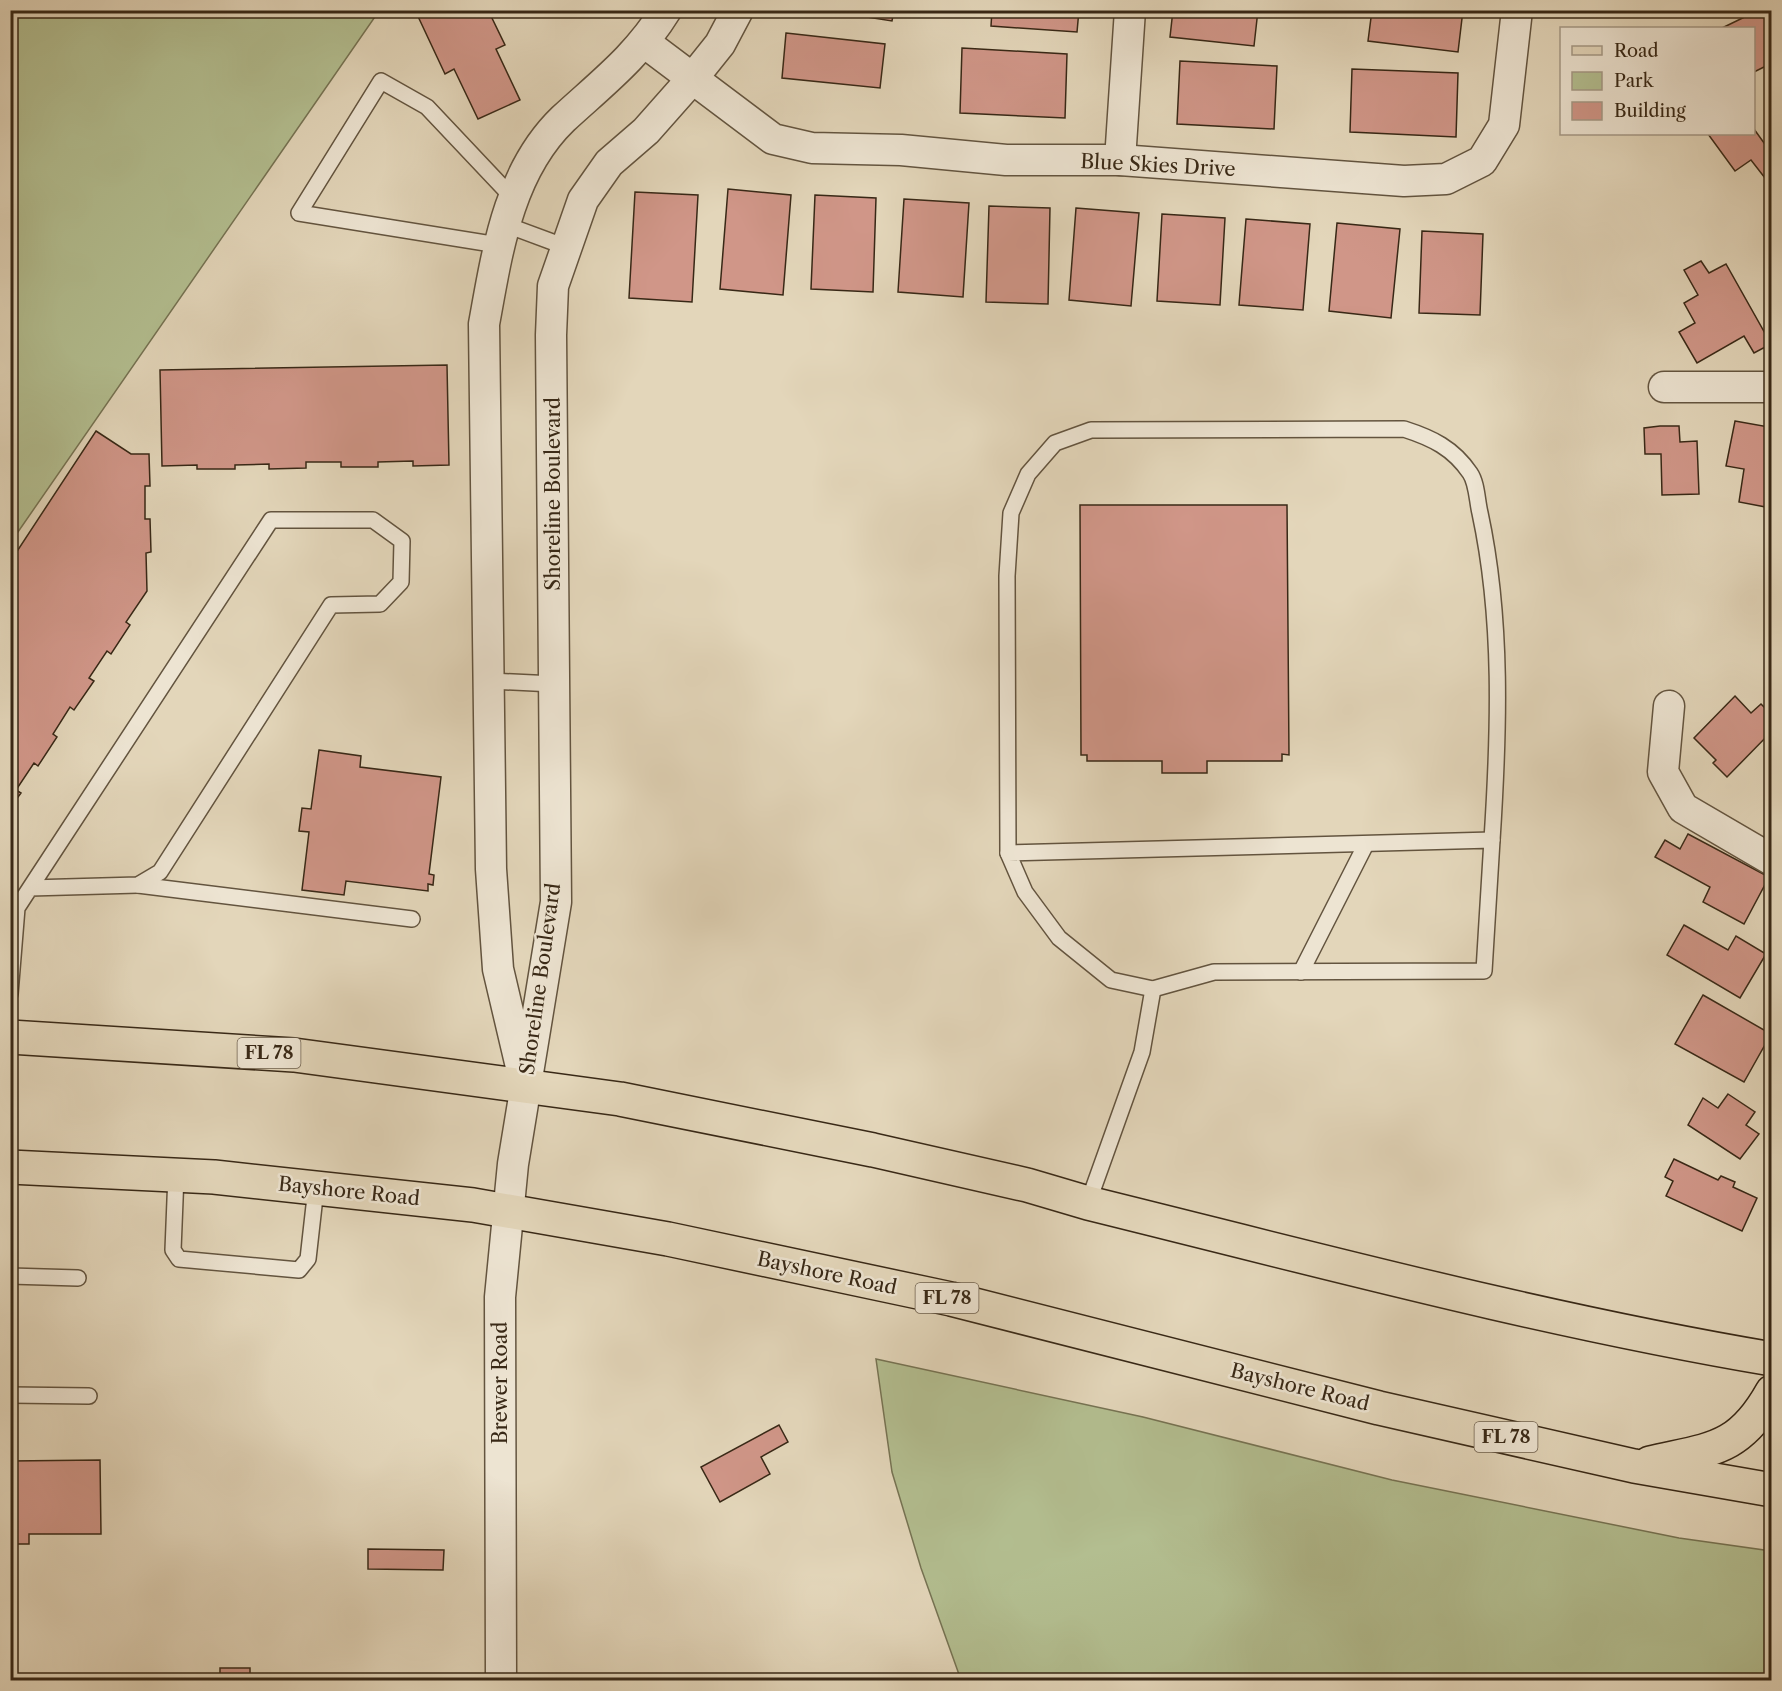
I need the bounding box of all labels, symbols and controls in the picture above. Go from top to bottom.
legend [1560,27,1755,135]
text: Road [1614,40,1659,62]
text: Park [1614,70,1655,92]
text: Building [1614,100,1686,122]
street label: Blue Skies Drive [1080,149,1236,181]
street label: Shoreline Boulevard [541,397,565,591]
street label: Shoreline Boulevard [515,881,565,1077]
road number: FL 78 [238,1038,300,1068]
street label: Bayshore Road [277,1172,421,1210]
street label: Bayshore Road [755,1246,899,1300]
road number: FL 78 [916,1283,978,1313]
street label: Brewer Road [488,1322,512,1445]
street label: Bayshore Road [1228,1358,1372,1416]
road number: FL 78 [1474,1422,1538,1452]

